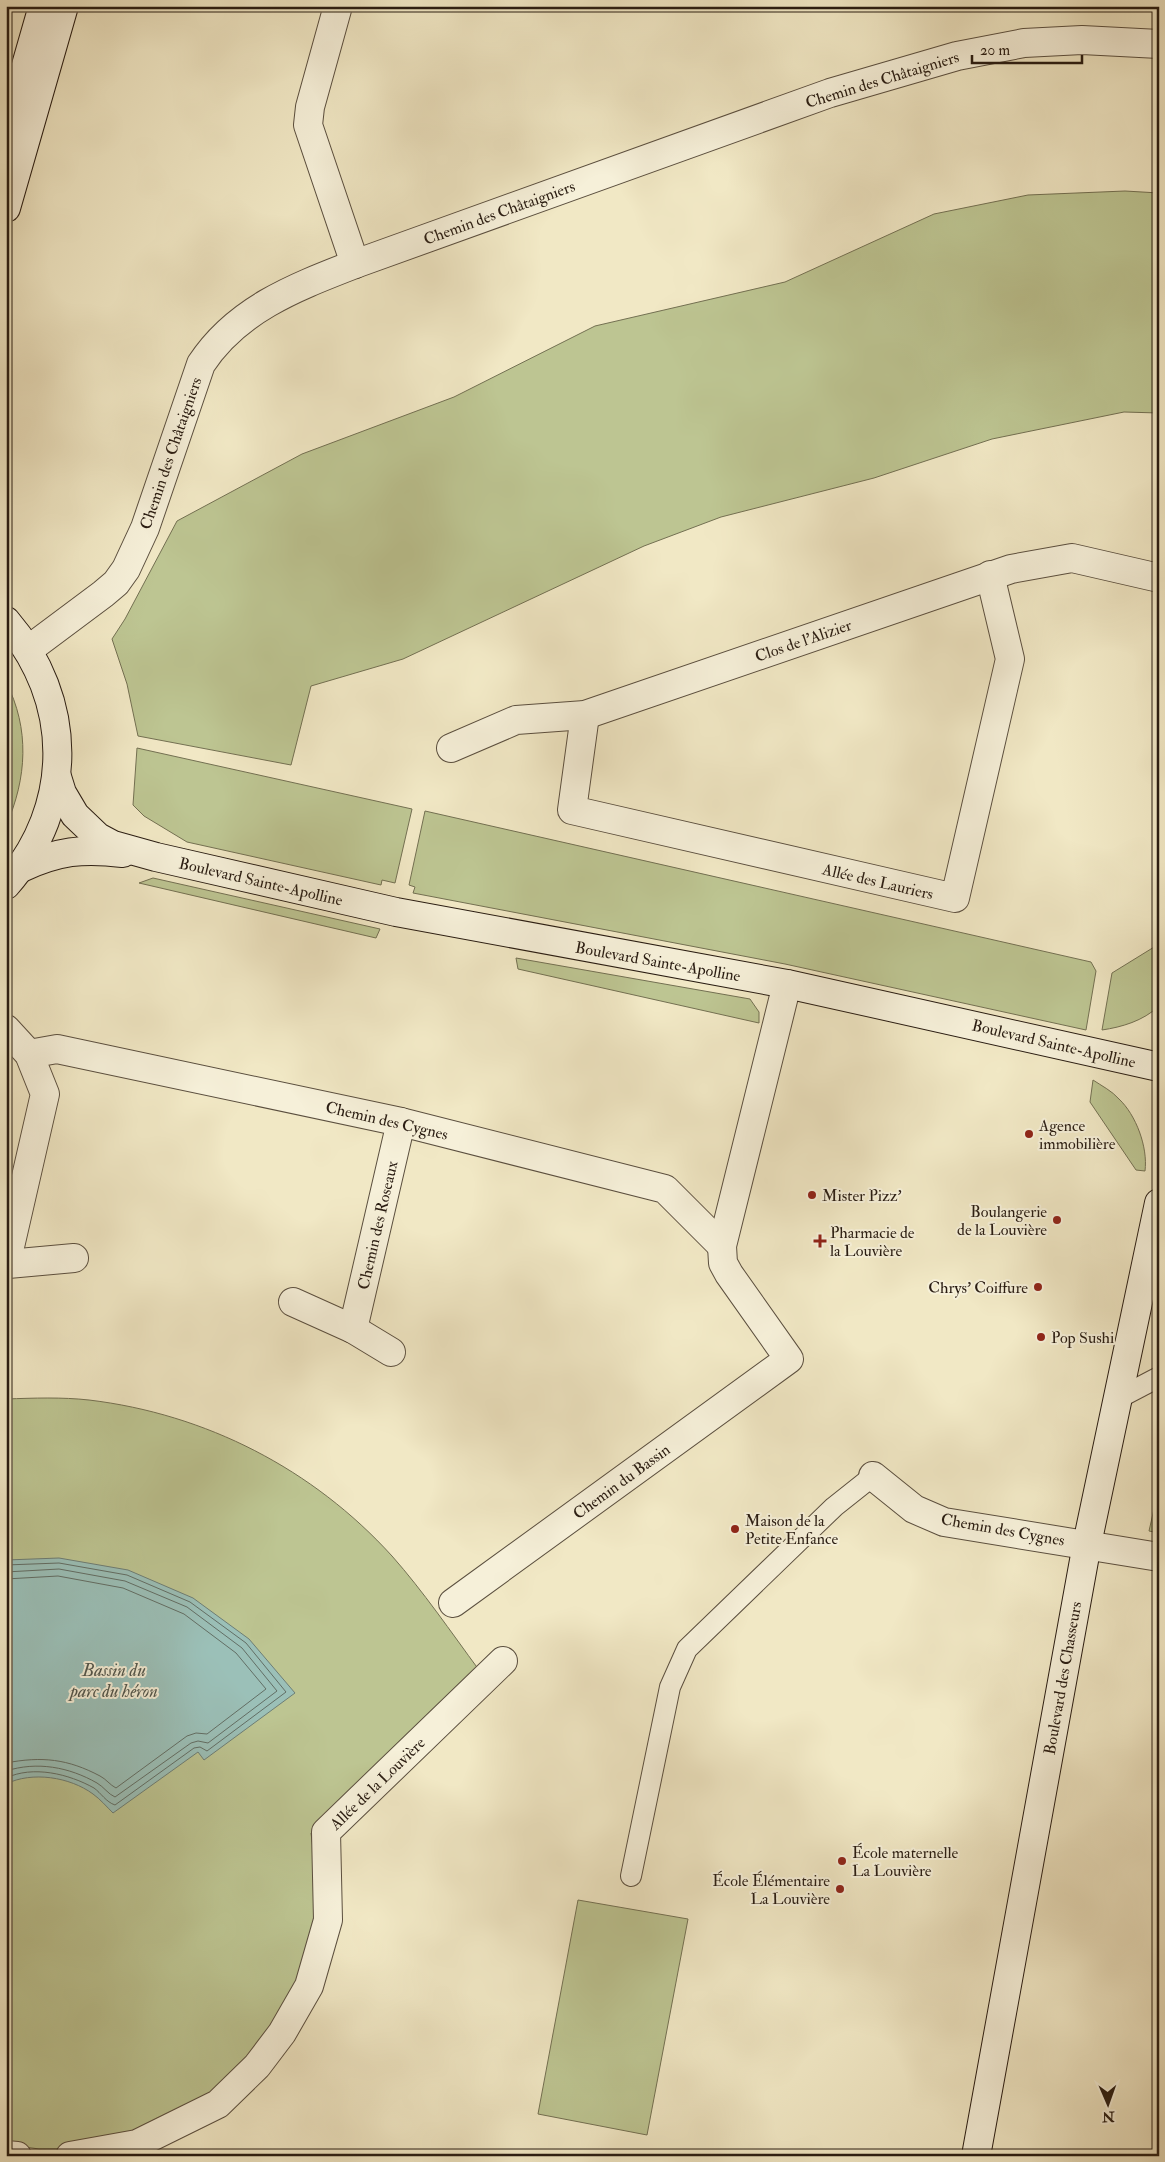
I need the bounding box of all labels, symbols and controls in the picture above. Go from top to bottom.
scale bar [972,32,1082,64]
text: 20 m [980,41,1010,60]
street label: Chemin des Châtaigniers [803,47,962,113]
street label: Chemin des Châtaigniers [421,176,578,250]
street label: Chemin des Châtaigniers [136,375,206,532]
street label: Clos de l'Alizier [752,615,854,667]
street label: Boulevard Sainte-Apolline [177,853,345,912]
street label: Allée des Lauriers [819,859,935,904]
street label: Boulevard Sainte-Apolline [573,938,742,987]
street label: Boulevard Sainte-Apolline [970,1015,1138,1074]
street label: Chemin des Cygnes [324,1097,450,1145]
place label: Agence immobilière [1038,1116,1116,1154]
marker: Agence immobilière [1023,1128,1035,1140]
street label: Chemin des Roseaux [353,1159,403,1292]
place label: Mister Pizz' [822,1186,902,1206]
marker: Mister Pizz' [806,1189,818,1201]
place label: Boulangerie de la Louvière [957,1202,1047,1240]
marker: Boulangerie de la Louvière [1051,1214,1063,1226]
place label: Pharmacie de la Louvière [830,1223,915,1261]
marker: Pharmacie de la Louvière [814,1235,826,1247]
place label: Chrys' Coiffure [928,1278,1028,1298]
marker: Chrys' Coiffure [1032,1281,1044,1293]
place label: Pop Sushi [1051,1328,1114,1349]
marker: Pop Sushi [1035,1331,1047,1343]
street label: Chemin du Bassin [569,1440,674,1524]
street label: Chemin des Cygnes [939,1509,1066,1551]
place label: Maison de la Petite Enfance [745,1511,838,1549]
marker: Maison de la Petite Enfance [729,1523,741,1535]
street label: Boulevard des Chasseurs [1040,1600,1086,1756]
water label: Bassin du parc du héron [67,1659,158,1703]
street label: Allée de la Louvière [325,1733,430,1835]
place label: École maternelle La Louvière [852,1842,959,1881]
marker: École maternelle La Louvière [836,1855,848,1867]
place label: École Élémentaire La Louvière [712,1870,830,1909]
marker: École Élémentaire La Louvière [834,1883,846,1895]
north arrow [1082,2080,1132,2130]
text: N [1101,2108,1116,2125]

